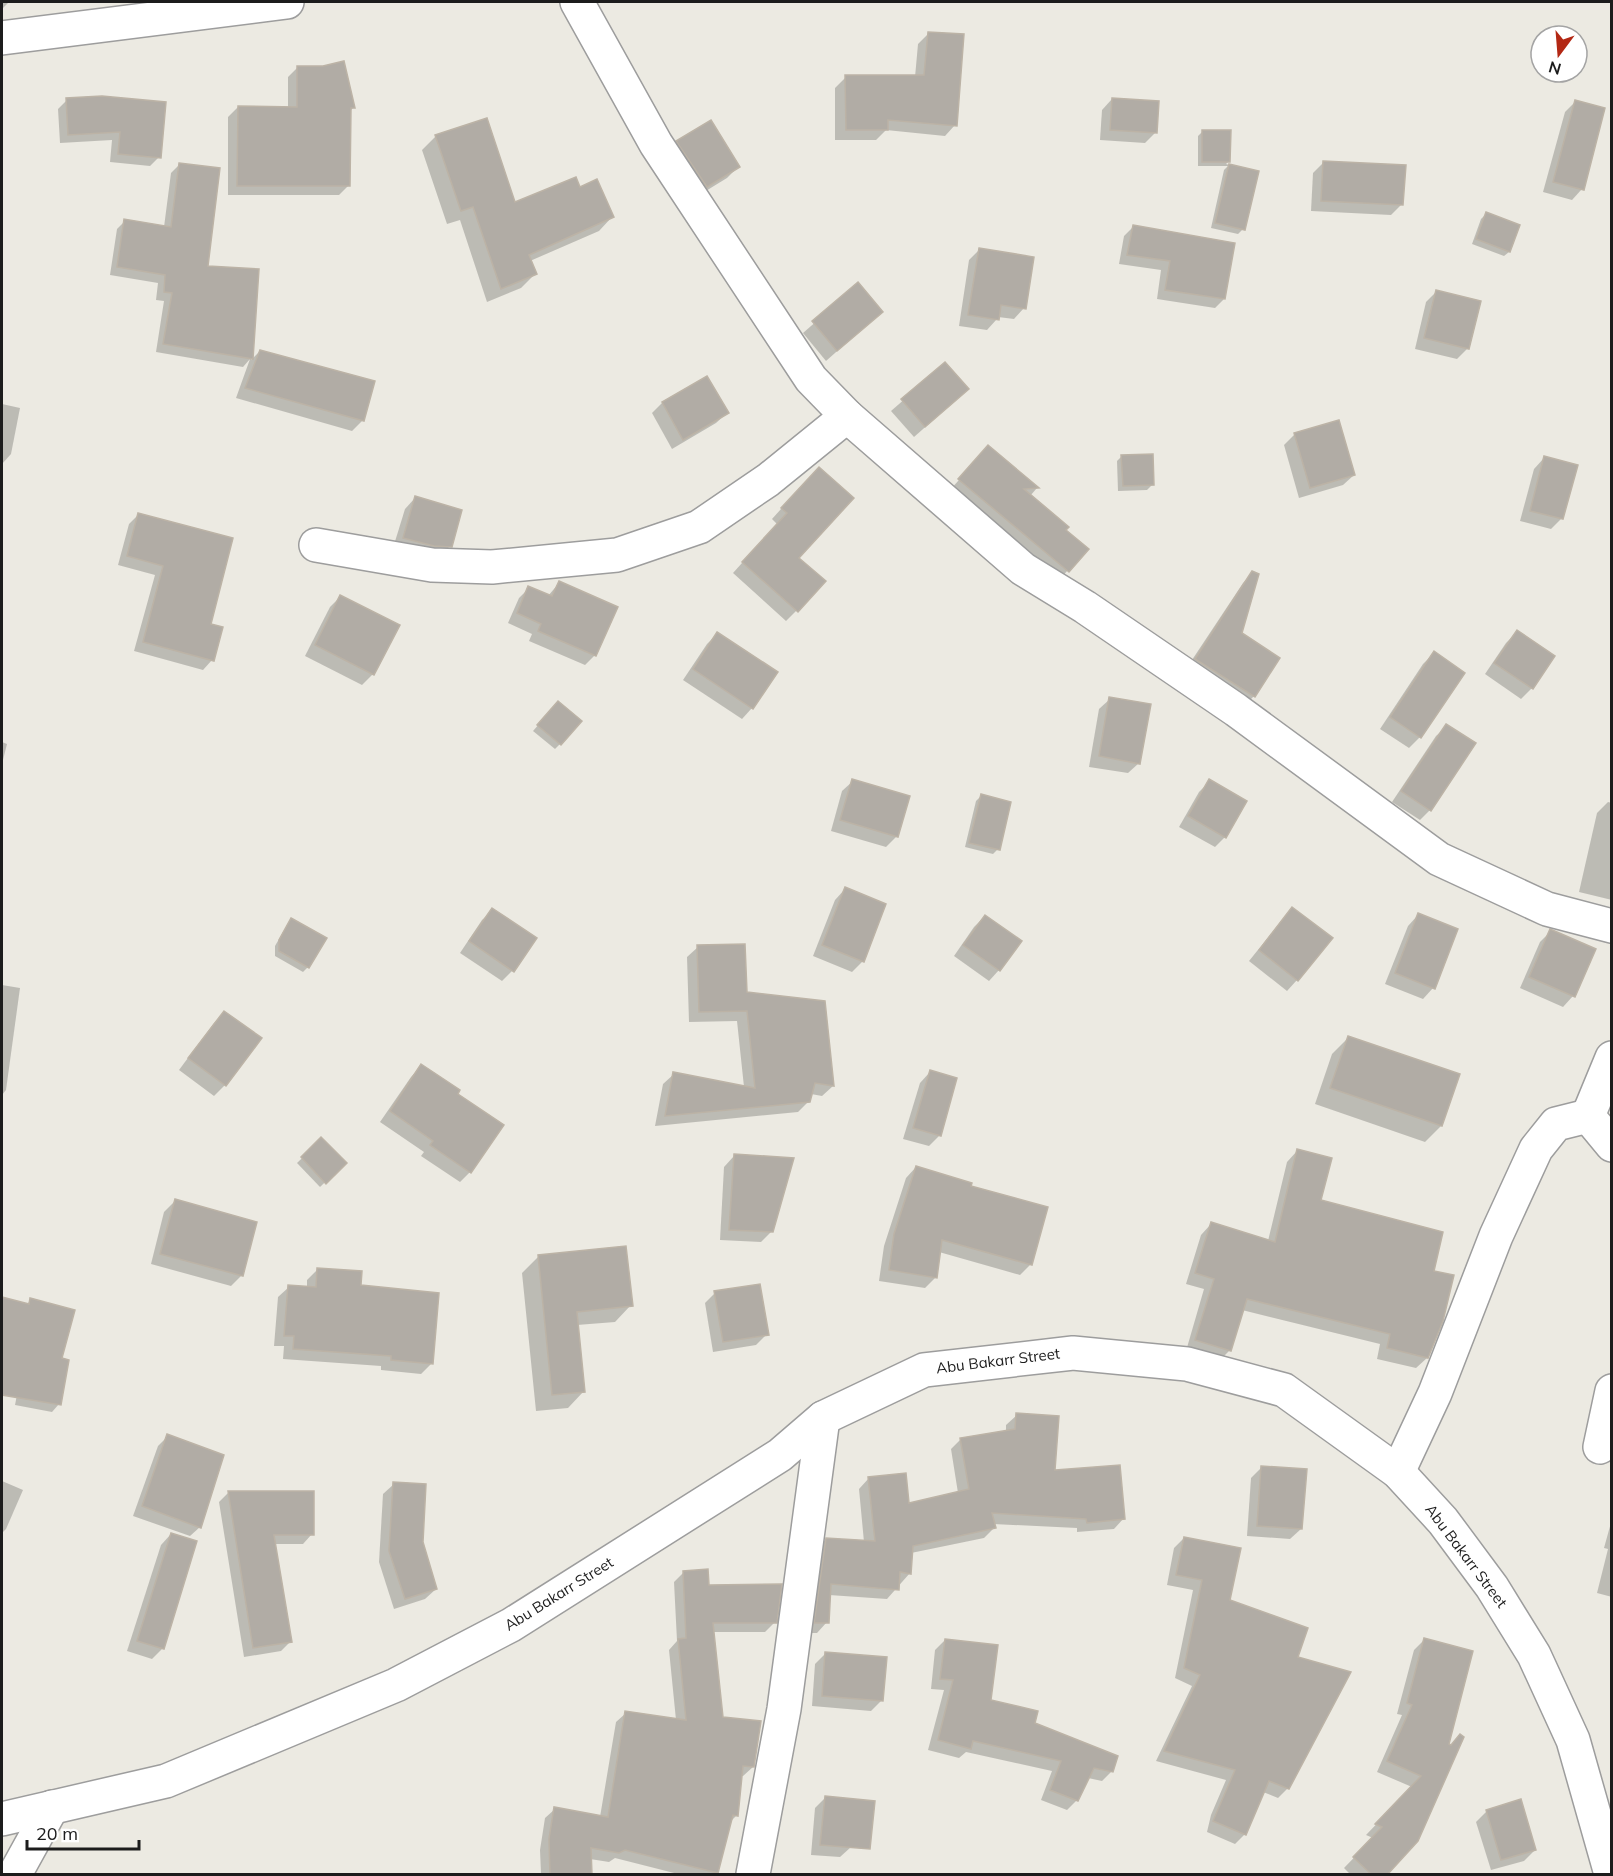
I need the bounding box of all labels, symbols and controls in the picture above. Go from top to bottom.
north arrow [1529,24,1589,84]
text: N [1546,57,1563,80]
street label: Abu Bakarr Street [935,1343,1061,1378]
street label: Abu Bakarr Street [1421,1500,1512,1611]
street label: Abu Bakarr Street [501,1552,617,1635]
scale bar [27,1813,140,1851]
text: 20 m [36,1822,78,1845]

